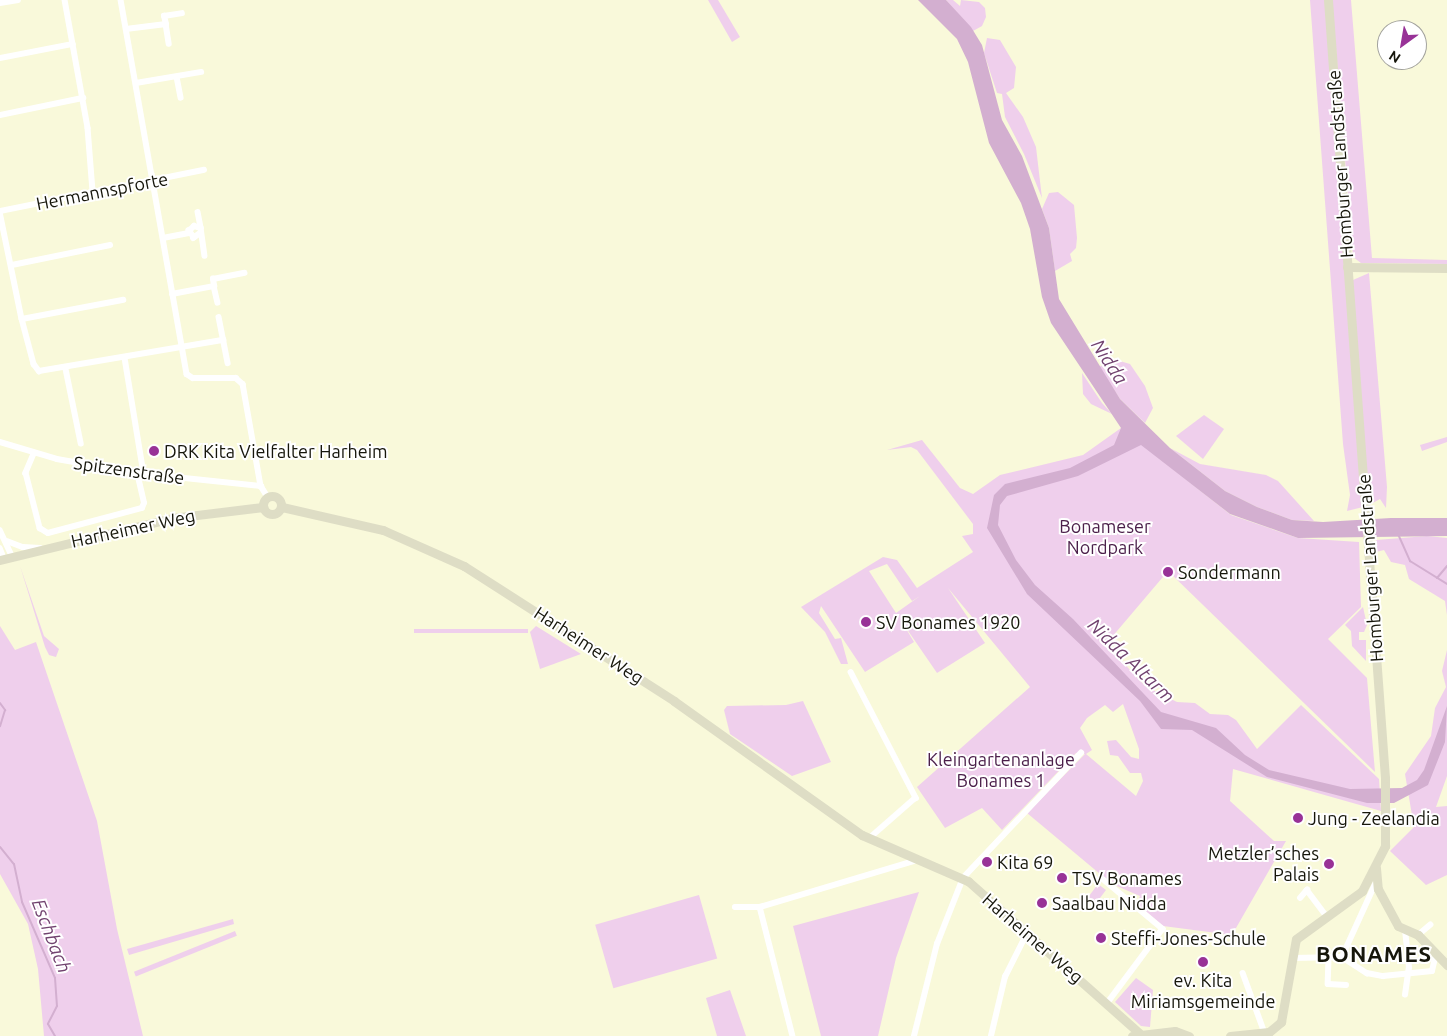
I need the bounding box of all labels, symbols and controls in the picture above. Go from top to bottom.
north arrow [1377,20,1427,70]
text: N [1386,47,1403,66]
street label: Homburger Landstraße [1323,69,1357,259]
street label: Hermannspforte [34,168,170,214]
water label: Nidda [1086,335,1132,389]
place label: DRK Kita Vielfalter Harheim [164,440,388,462]
marker: DRK Kita Vielfalter Harheim [148,445,160,457]
street label: Spitzenstraße [72,452,186,488]
street label: Homburger Landstraße [1353,473,1387,663]
street label: Harheimer Weg [69,504,197,552]
park label: Bonameser Nordpark [1059,516,1151,558]
place label: Sondermann [1178,561,1281,583]
marker: Sondermann [1162,566,1174,578]
street label: Harheimer Weg [530,602,648,688]
place label: SV Bonames 1920 [876,611,1020,633]
water label: Nidda Altarm [1083,614,1179,708]
marker: SV Bonames 1920 [860,616,872,628]
park label: Kleingartenanlage Bonames 1 [927,749,1075,792]
place label: Jung - Zeelandia [1308,807,1440,829]
marker: Jung - Zeelandia [1292,812,1304,824]
place label: Metzler’sches Palais [1208,843,1319,886]
place label: Kita 69 [997,851,1053,873]
marker: Kita 69 [981,856,993,868]
marker: Metzler’sches Palais [1323,858,1335,870]
place label: TSV Bonames [1072,867,1182,889]
marker: TSV Bonames [1056,872,1068,884]
street label: Harheimer Weg [978,888,1088,988]
place label: Saalbau Nidda [1052,892,1166,914]
water label: Eschbach [26,896,76,976]
marker: Saalbau Nidda [1036,897,1048,909]
place label: Steffi-Jones-Schule [1111,927,1266,949]
marker: Steffi-Jones-Schule [1095,932,1107,944]
district label: BONAMES [1315,941,1433,967]
marker: ev. Kita Miriamsgemeinde [1197,956,1209,968]
place label: ev. Kita Miriamsgemeinde [1131,970,1275,1012]

